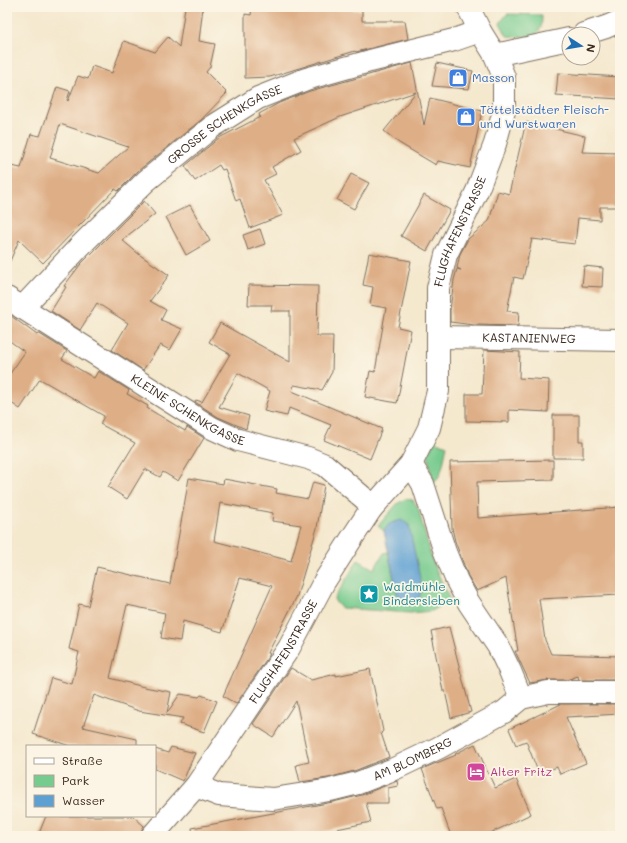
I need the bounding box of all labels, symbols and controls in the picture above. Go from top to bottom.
north arrow [561,26,601,66]
text: N [583,43,599,54]
shop icon: Masson [447,67,469,89]
place label: Masson [472,69,514,85]
street label: GROSSE SCHENKGASSE [164,80,284,167]
place label: Töttelstädter Fleisch- und Wurstwaren [480,101,609,131]
shop icon: Töttelstädter Fleisch- und Wurstwaren [455,106,477,128]
street label: FLUGHAFENSTRASSE [430,173,489,288]
street label: KASTANIENWEG [482,329,576,346]
street label: KLEINE SCHENKGASSE [128,370,247,448]
place label: Waidmühle Bindersleben [383,578,460,608]
place icon: Waidmühle Bindersleben [358,583,380,605]
street label: FLUGHAFENSTRASSE [245,596,320,706]
street label: AM BLOMBERG [370,733,455,783]
legend [26,745,156,817]
text: Straße [62,752,103,768]
hotel icon: Alter Fritz [465,761,487,783]
place label: Alter Fritz [490,763,553,779]
text: Park [62,772,89,788]
text: Wasser [62,792,105,808]

